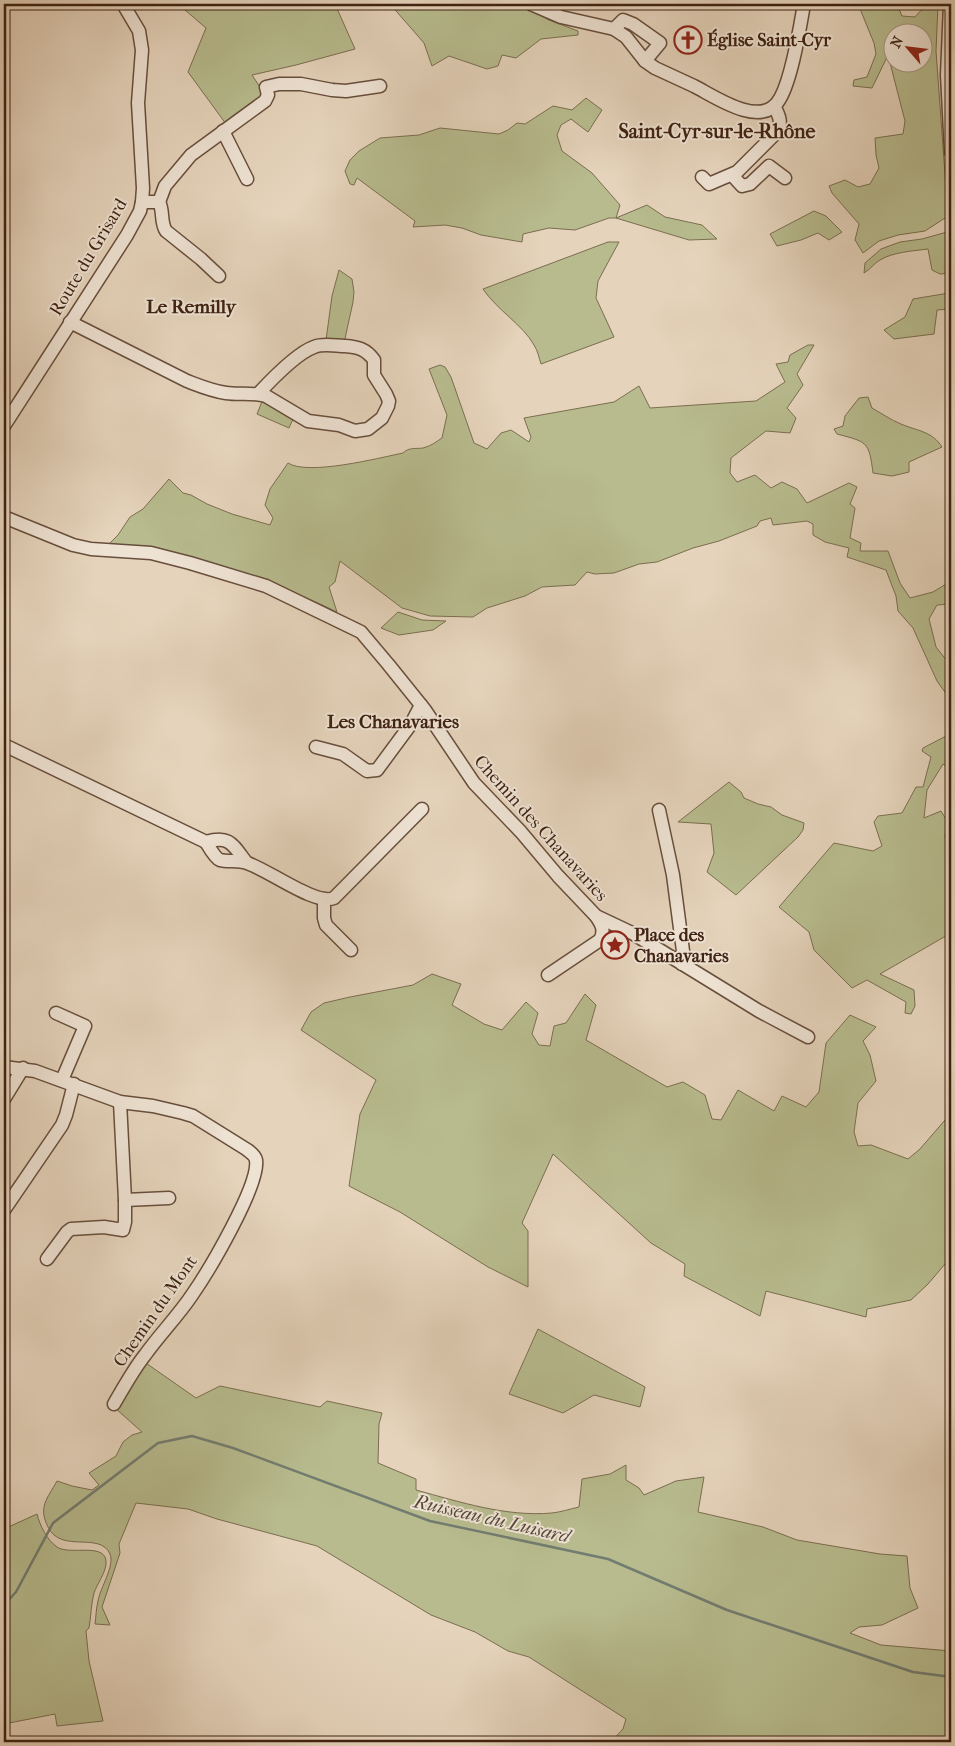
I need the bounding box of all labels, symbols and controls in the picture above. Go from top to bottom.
north arrow [882,22,932,72]
church icon: Église Saint-Cyr [673,25,703,55]
place label: Église Saint-Cyr [707,28,831,51]
text: N [887,33,907,51]
district label: Saint-Cyr-sur-le-Rhône [619,120,816,143]
street label: Route du Grisard [45,195,132,320]
district label: Le Remilly [146,296,237,318]
district label: Les Chanavaries [327,711,459,733]
street label: Chemin des Chanavaries [469,751,612,906]
place label: Place des Chanavaries [634,925,729,967]
place icon: Place des Chanavaries [600,930,630,960]
street label: Chemin du Mont [109,1251,202,1371]
water label: Ruisseau du Luisard [410,1490,574,1548]

